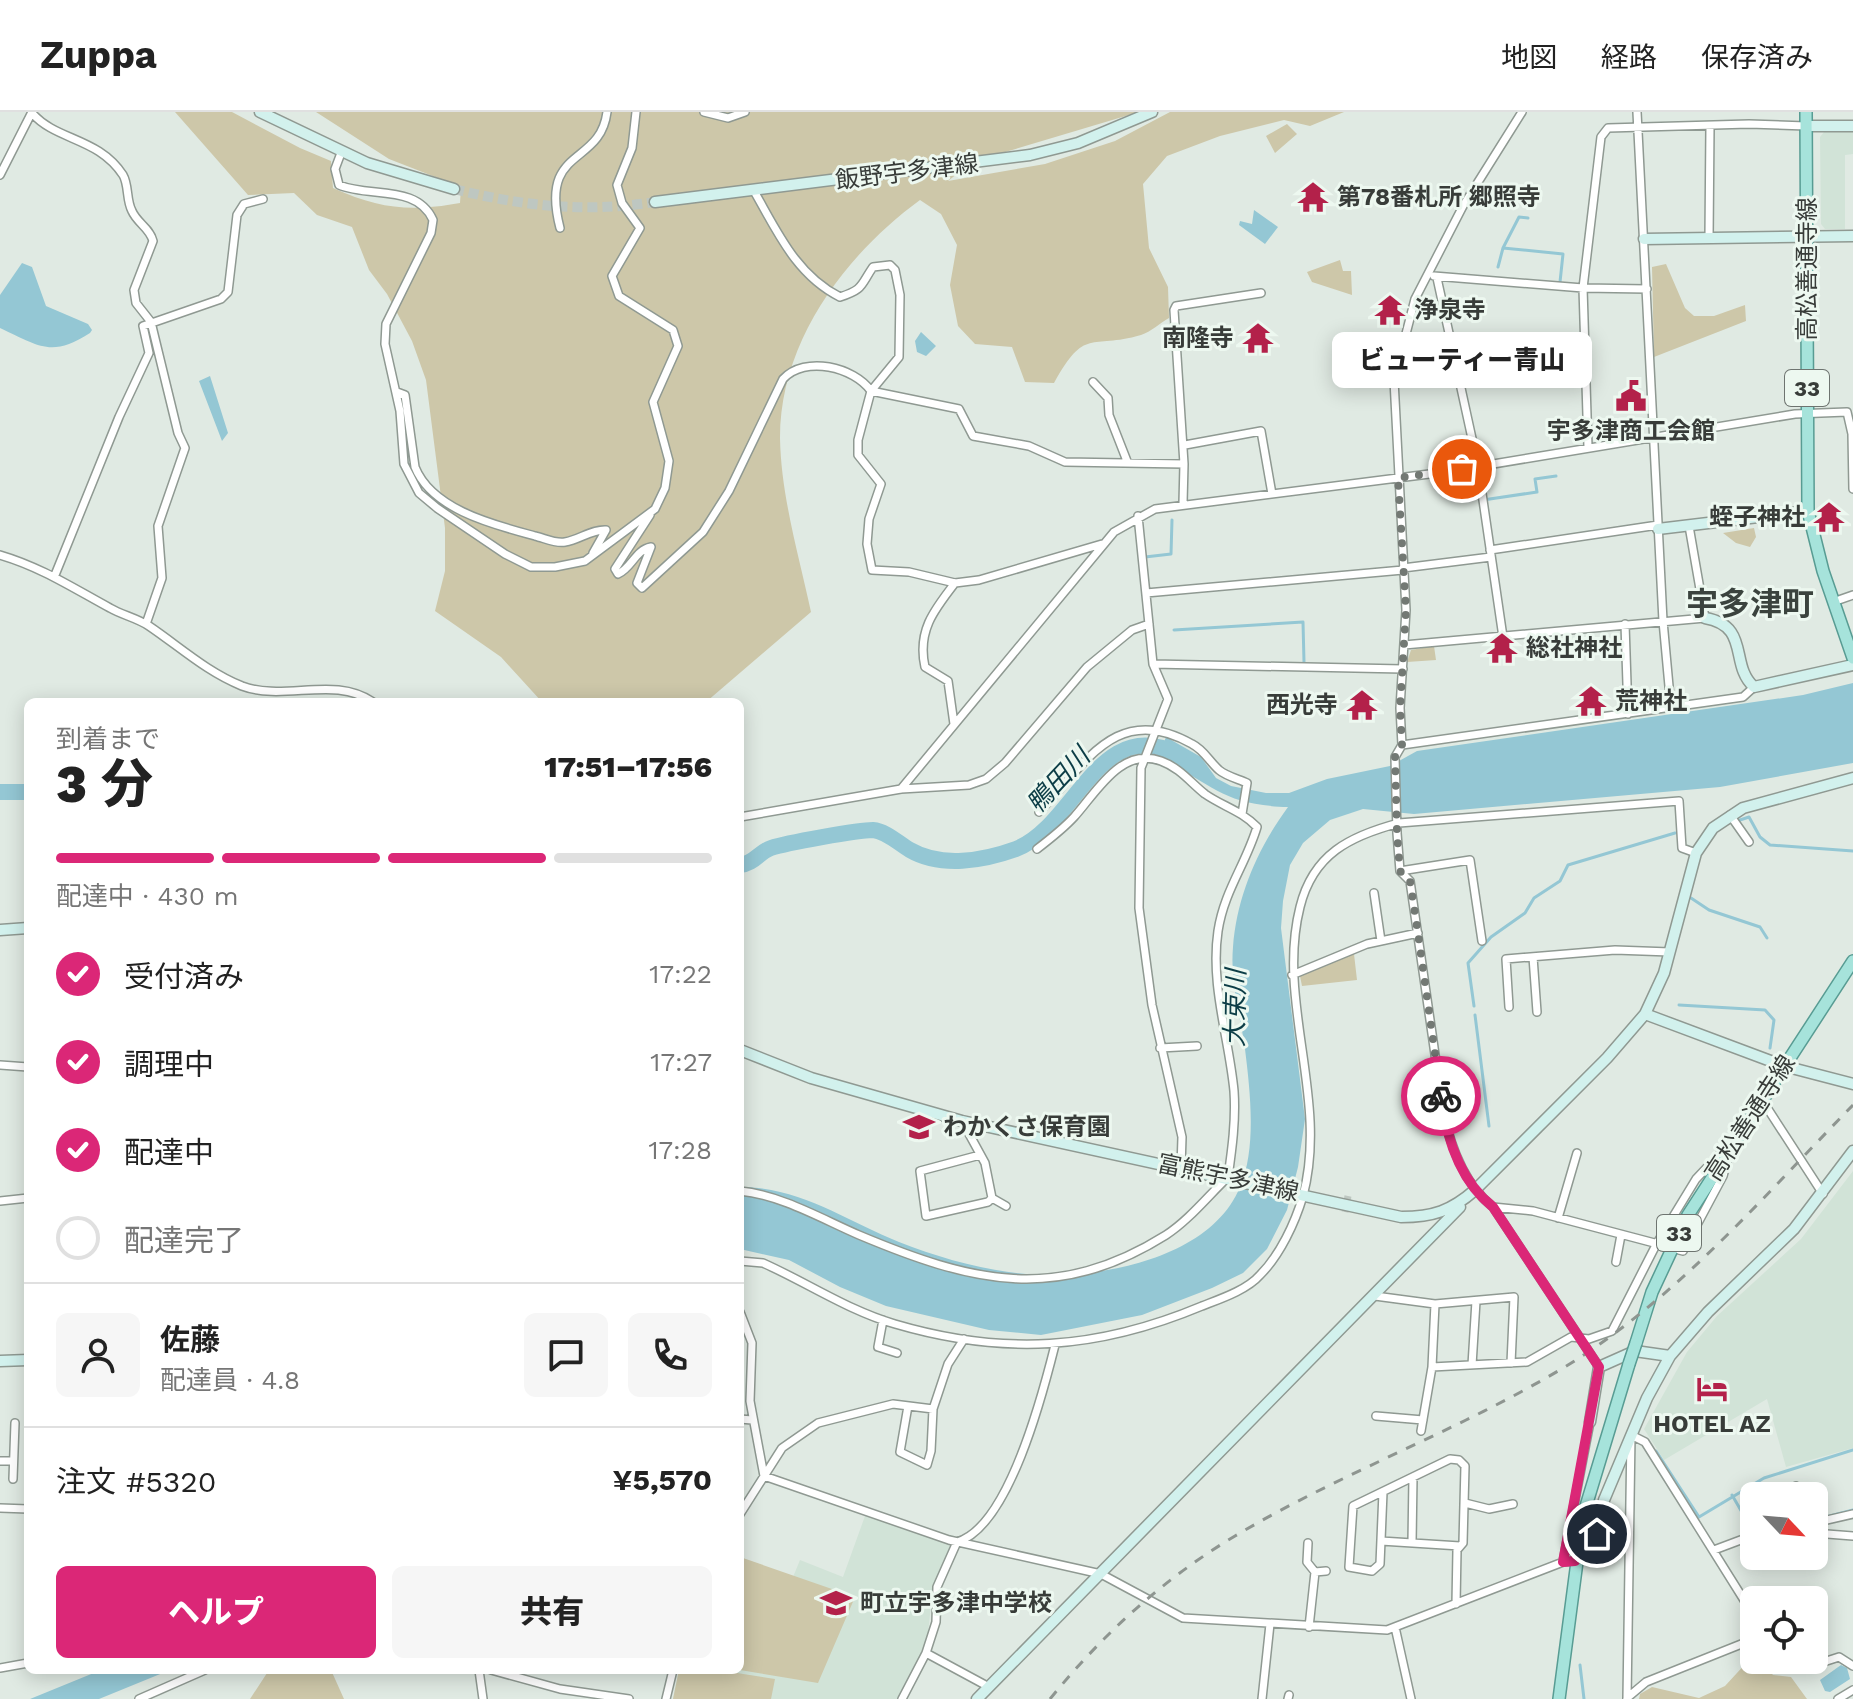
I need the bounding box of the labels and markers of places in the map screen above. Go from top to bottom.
temple icon: 第78番札所 郷照寺 [1296,180,1330,214]
place label: 第78番札所 郷照寺 [1337,183,1541,211]
temple icon: 浄泉寺 [1373,293,1407,327]
place label: 浄泉寺 [1414,296,1486,324]
temple icon: 南隆寺 [1241,321,1275,355]
place label: 南隆寺 [1162,324,1234,352]
callout: ビューティー青山 [1332,333,1592,389]
public building icon: 宇多津商工会館 [1614,379,1648,413]
place label: 宇多津商工会館 [1547,417,1715,445]
pin [1428,435,1496,503]
temple icon: 蛭子神社 [1812,500,1846,534]
place label: 蛭子神社 [1709,503,1805,531]
temple icon: 総社神社 [1485,631,1519,665]
place label: 総社神社 [1526,634,1622,662]
temple icon: 荒神社 [1574,684,1608,718]
place label: 荒神社 [1615,687,1687,715]
temple icon: 西光寺 [1345,688,1379,722]
place label: 西光寺 [1266,691,1338,719]
school or university icon: わかくさ保育園 [902,1110,936,1144]
place label: わかくさ保育園 [943,1113,1111,1141]
hotel icon: HOTEL AZ [1695,1372,1729,1406]
place label: HOTEL AZ [1653,1410,1771,1438]
pin [1563,1500,1631,1568]
school or university icon: 町立宇多津中学校 [819,1586,853,1620]
place label: 町立宇多津中学校 [860,1589,1052,1617]

